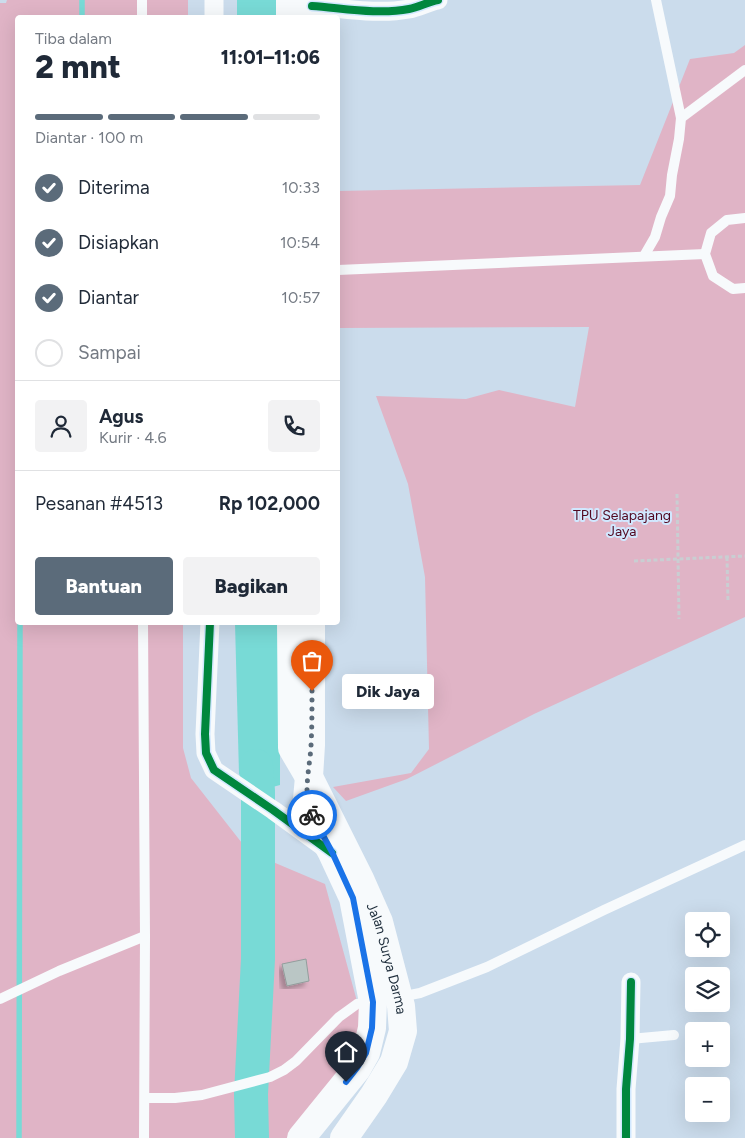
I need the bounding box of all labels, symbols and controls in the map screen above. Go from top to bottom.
text: Tiba dalam [35,29,112,48]
text: 11:01–11:06 [221,46,320,69]
text: 2 mnt [35,48,121,86]
text: Diantar · 100 m [35,128,143,147]
icon: check [35,174,63,202]
text: Diterima [78,176,150,199]
text: 10:33 [282,178,320,197]
icon: check [35,229,63,257]
text: Disiapkan [78,231,159,254]
text: 10:54 [280,233,320,252]
icon: check [35,284,63,312]
text: Diantar [78,286,139,309]
text: 10:57 [281,288,320,307]
text: Sampai [78,341,141,364]
button: person [35,400,87,452]
button: phone [268,400,320,452]
text: Agus [99,405,143,428]
text: Kurir · 4.6 [99,428,166,447]
text: Pesanan #4513 [35,492,163,515]
text: Rp 102,000 [219,492,320,515]
park label: TPU Selapajang Jaya [573,507,671,540]
button: Bantuan [35,557,173,615]
button: Bagikan [183,557,320,615]
pin [291,640,333,691]
icon: bag [298,647,326,675]
callout: Dik Jaya [342,674,434,708]
text: Dik Jaya [356,682,420,701]
courier [287,790,337,840]
icon: bike [298,801,326,829]
street label: Jalan Surya Darma [363,900,410,1015]
map controls [685,912,730,1122]
button: locate [685,912,730,957]
button: layers [685,967,730,1012]
button: + [685,1022,730,1067]
pin [325,1031,367,1082]
icon: home [332,1038,360,1066]
button: − [685,1077,730,1122]

